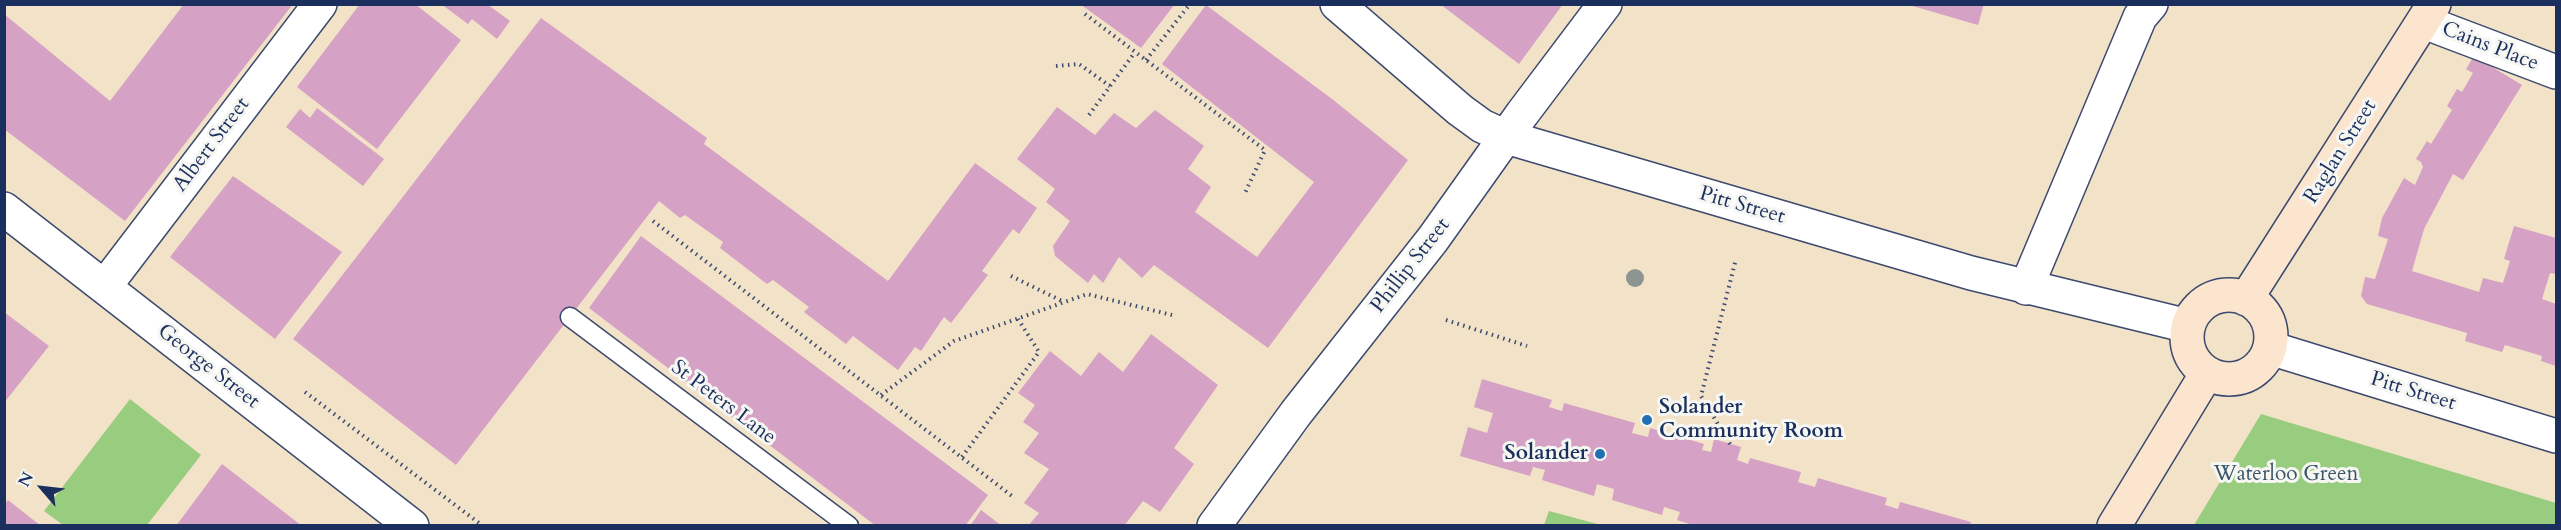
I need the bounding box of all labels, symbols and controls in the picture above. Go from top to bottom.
street label: Cains Place [2438,17,2542,77]
street label: Albert Street [168,93,256,197]
street label: Raglan Street [2299,95,2383,209]
street label: Pitt Street [1696,182,1788,230]
street label: Phillip Street [1366,213,1456,319]
street label: George Street [152,319,264,415]
street label: St Peters Lane [666,355,780,451]
street label: Pitt Street [2367,367,2459,417]
place label: Solander Community Room [1659,395,1843,445]
marker: Solander Community Room [1640,413,1654,427]
place label: Solander [1505,441,1588,467]
marker: Solander [1593,447,1607,461]
north arrow [12,458,72,518]
park label: Waterloo Green [2213,462,2359,488]
text: N [13,468,39,491]

